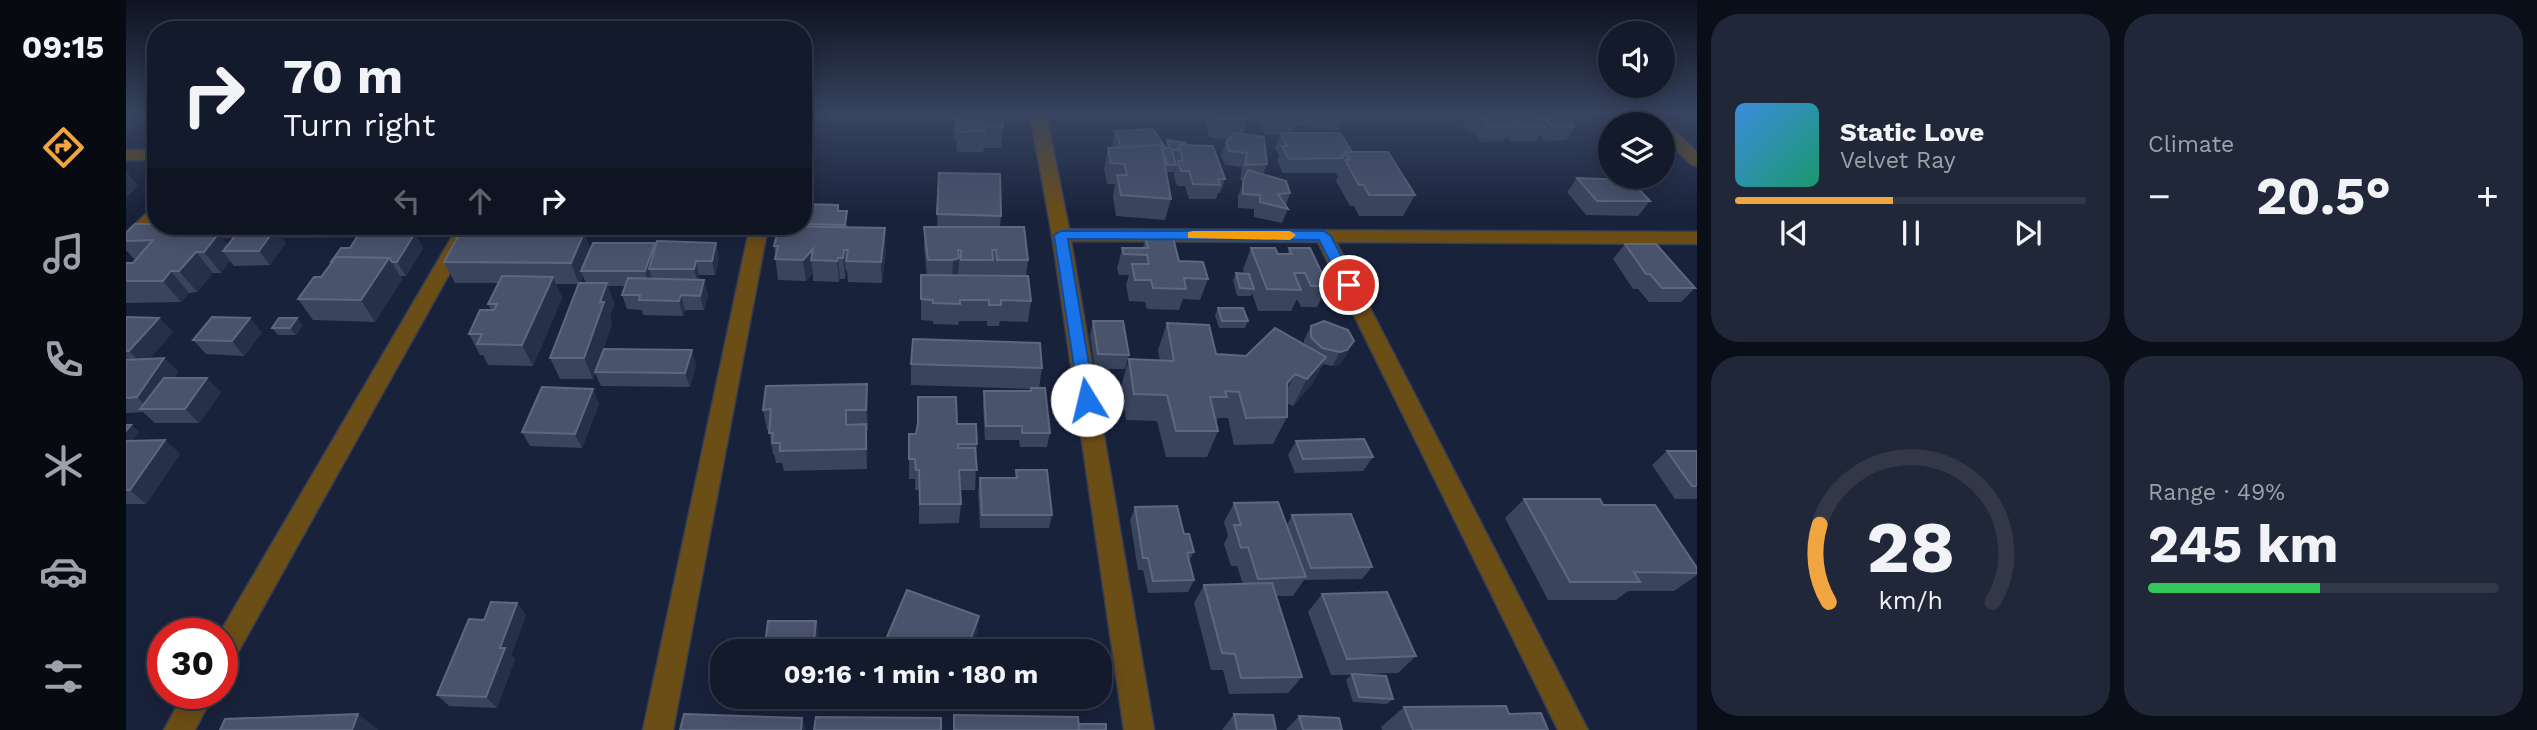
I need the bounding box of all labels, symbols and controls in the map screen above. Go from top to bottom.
map controls [1598,21,1675,189]
button: sound [1598,21,1675,98]
text: 09:15 [22,28,104,66]
text: 70 m [283,47,403,105]
icon: right [168,49,259,140]
text: Turn right [283,106,435,144]
button: layers [1598,112,1675,189]
text: Static Love [1840,117,1984,147]
icon: directions [39,123,88,172]
text: Climate [2148,131,2234,158]
text: Velvet Ray [1840,147,1956,174]
text: 20.5° [2256,166,2391,227]
text: − [2148,174,2171,218]
text: + [2476,174,2499,218]
icon: left [388,182,426,220]
icon: ahead [461,182,499,220]
icon: right [534,182,572,220]
icon: previous [1775,214,1813,252]
icon: pause [1892,214,1930,252]
icon: next [2009,214,2047,252]
icon: music [39,229,88,278]
pin [1319,255,1379,315]
icon: arrive [1330,266,1368,304]
icon: phone [39,335,88,384]
position arrow [1050,363,1124,437]
icon: climate [39,441,88,490]
text: Range · 49% [2148,479,2285,506]
text: 28 [1866,504,1955,590]
text: 245 km [2148,514,2338,575]
icon: car [39,547,88,596]
text: km/h [1878,586,1943,615]
speed limit sign: 30 [147,618,238,709]
icon: filters [39,652,88,701]
text: 09:16 · 1 min · 180 m [784,659,1038,689]

